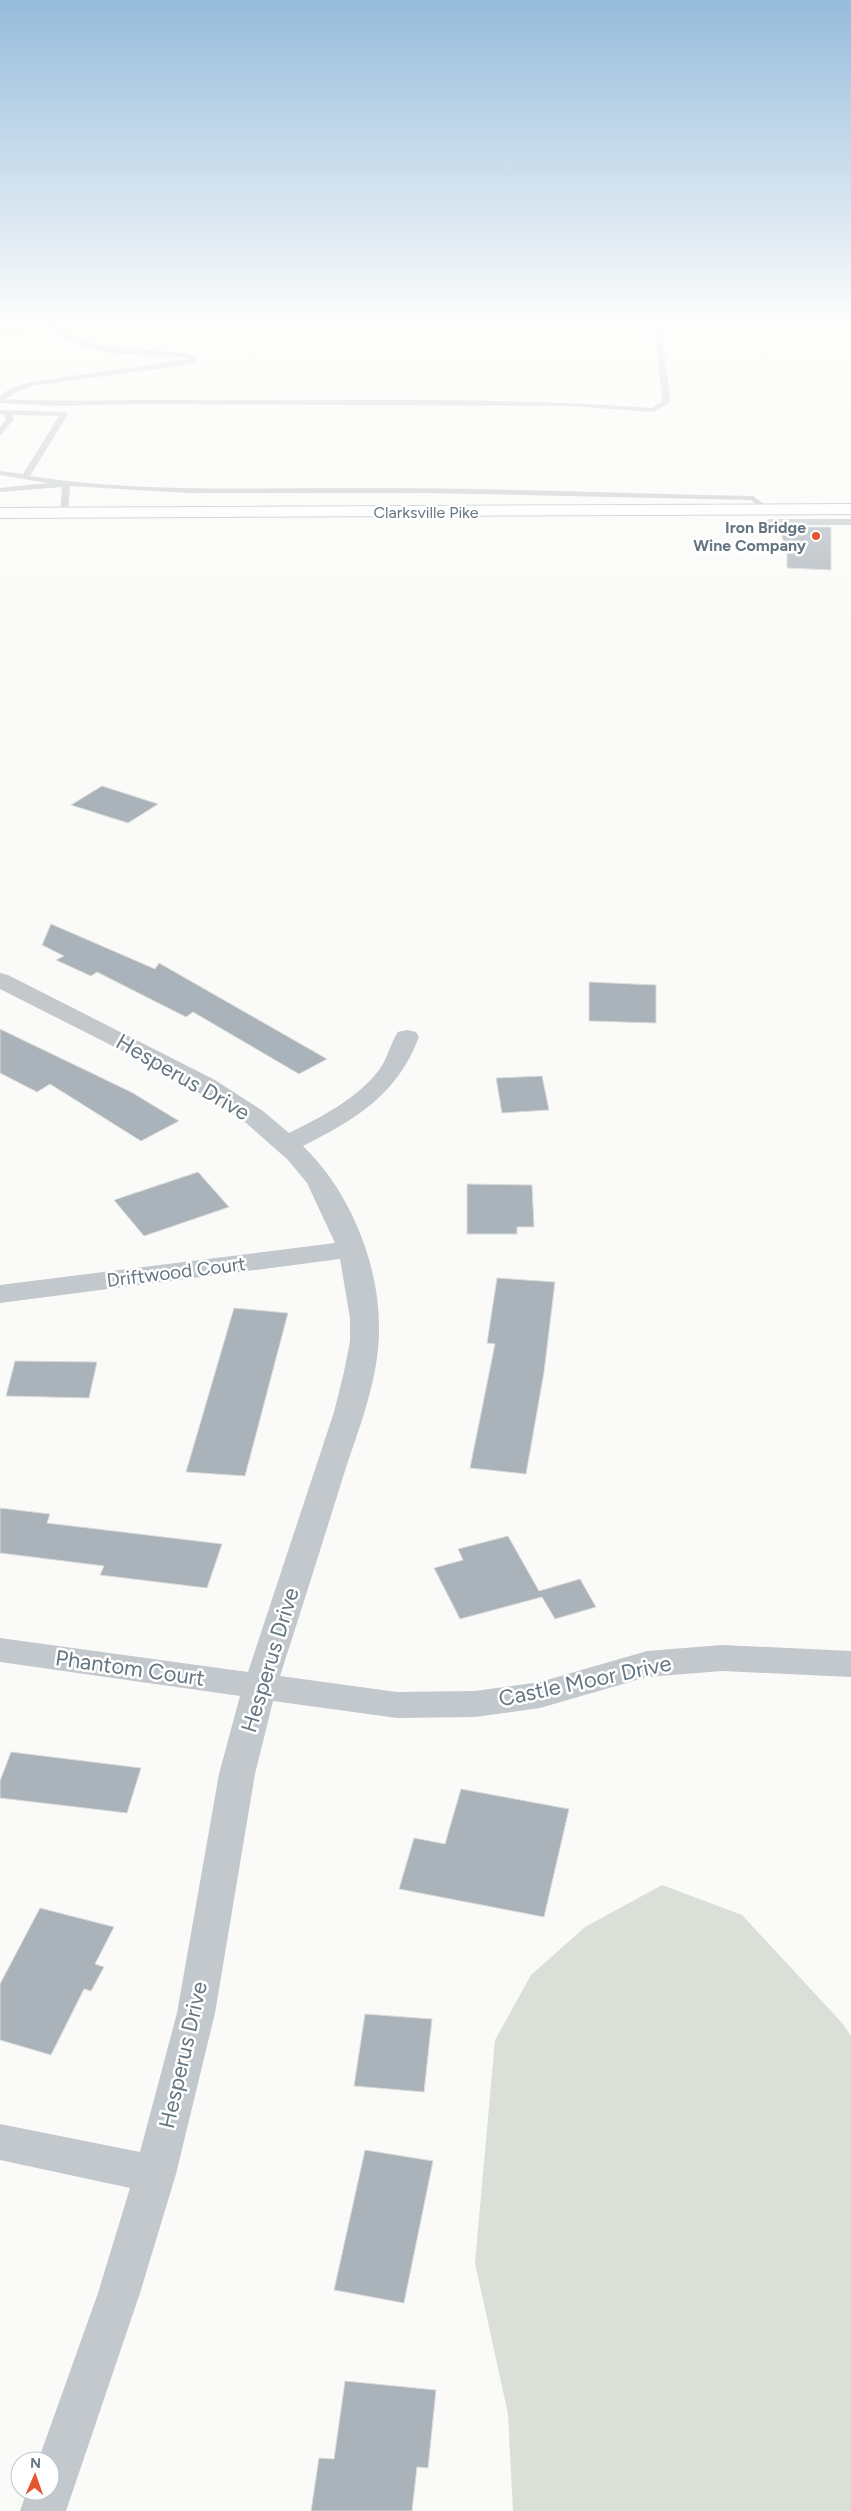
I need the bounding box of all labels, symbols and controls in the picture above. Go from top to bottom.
street label: Clarksville Pike [374,503,479,522]
place label: Iron Bridge Wine Company [693,518,807,555]
marker: Iron Bridge Wine Company [810,530,822,542]
street label: Hesperus Drive [111,1028,255,1126]
street label: Driftwood Court [105,1252,247,1292]
street label: Hesperus Drive [235,1584,305,1736]
street label: Phantom Court [54,1644,206,1692]
street label: Castle Moor Drive [496,1650,674,1712]
street label: Hesperus Drive [153,1979,213,2131]
north arrow [10,2451,60,2501]
text: N [30,2455,41,2472]

